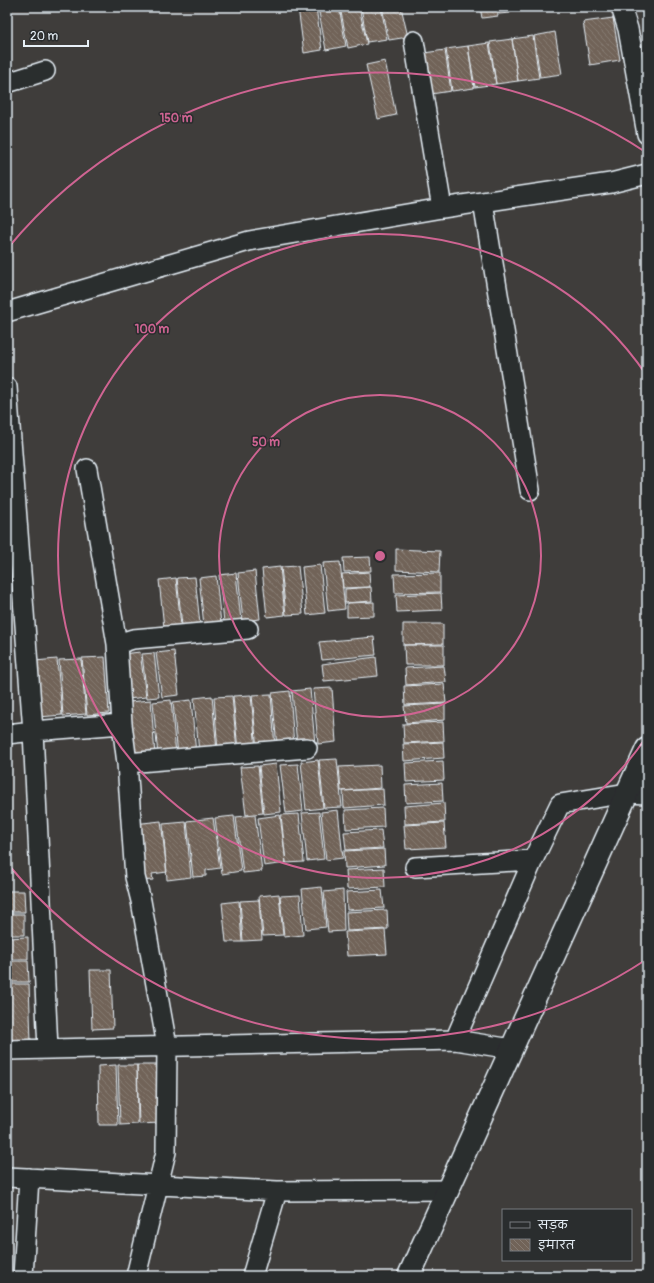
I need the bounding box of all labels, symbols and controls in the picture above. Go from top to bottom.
scale bar [24,22,88,48]
text: 20 m [30,29,59,44]
text: 150 m [160,111,193,126]
text: 100 m [135,322,170,337]
text: 50 m [252,435,280,450]
centre of rings [373,549,387,563]
legend [502,1209,632,1261]
text: सड़क [537,1218,569,1233]
text: इमारत [538,1238,576,1253]

